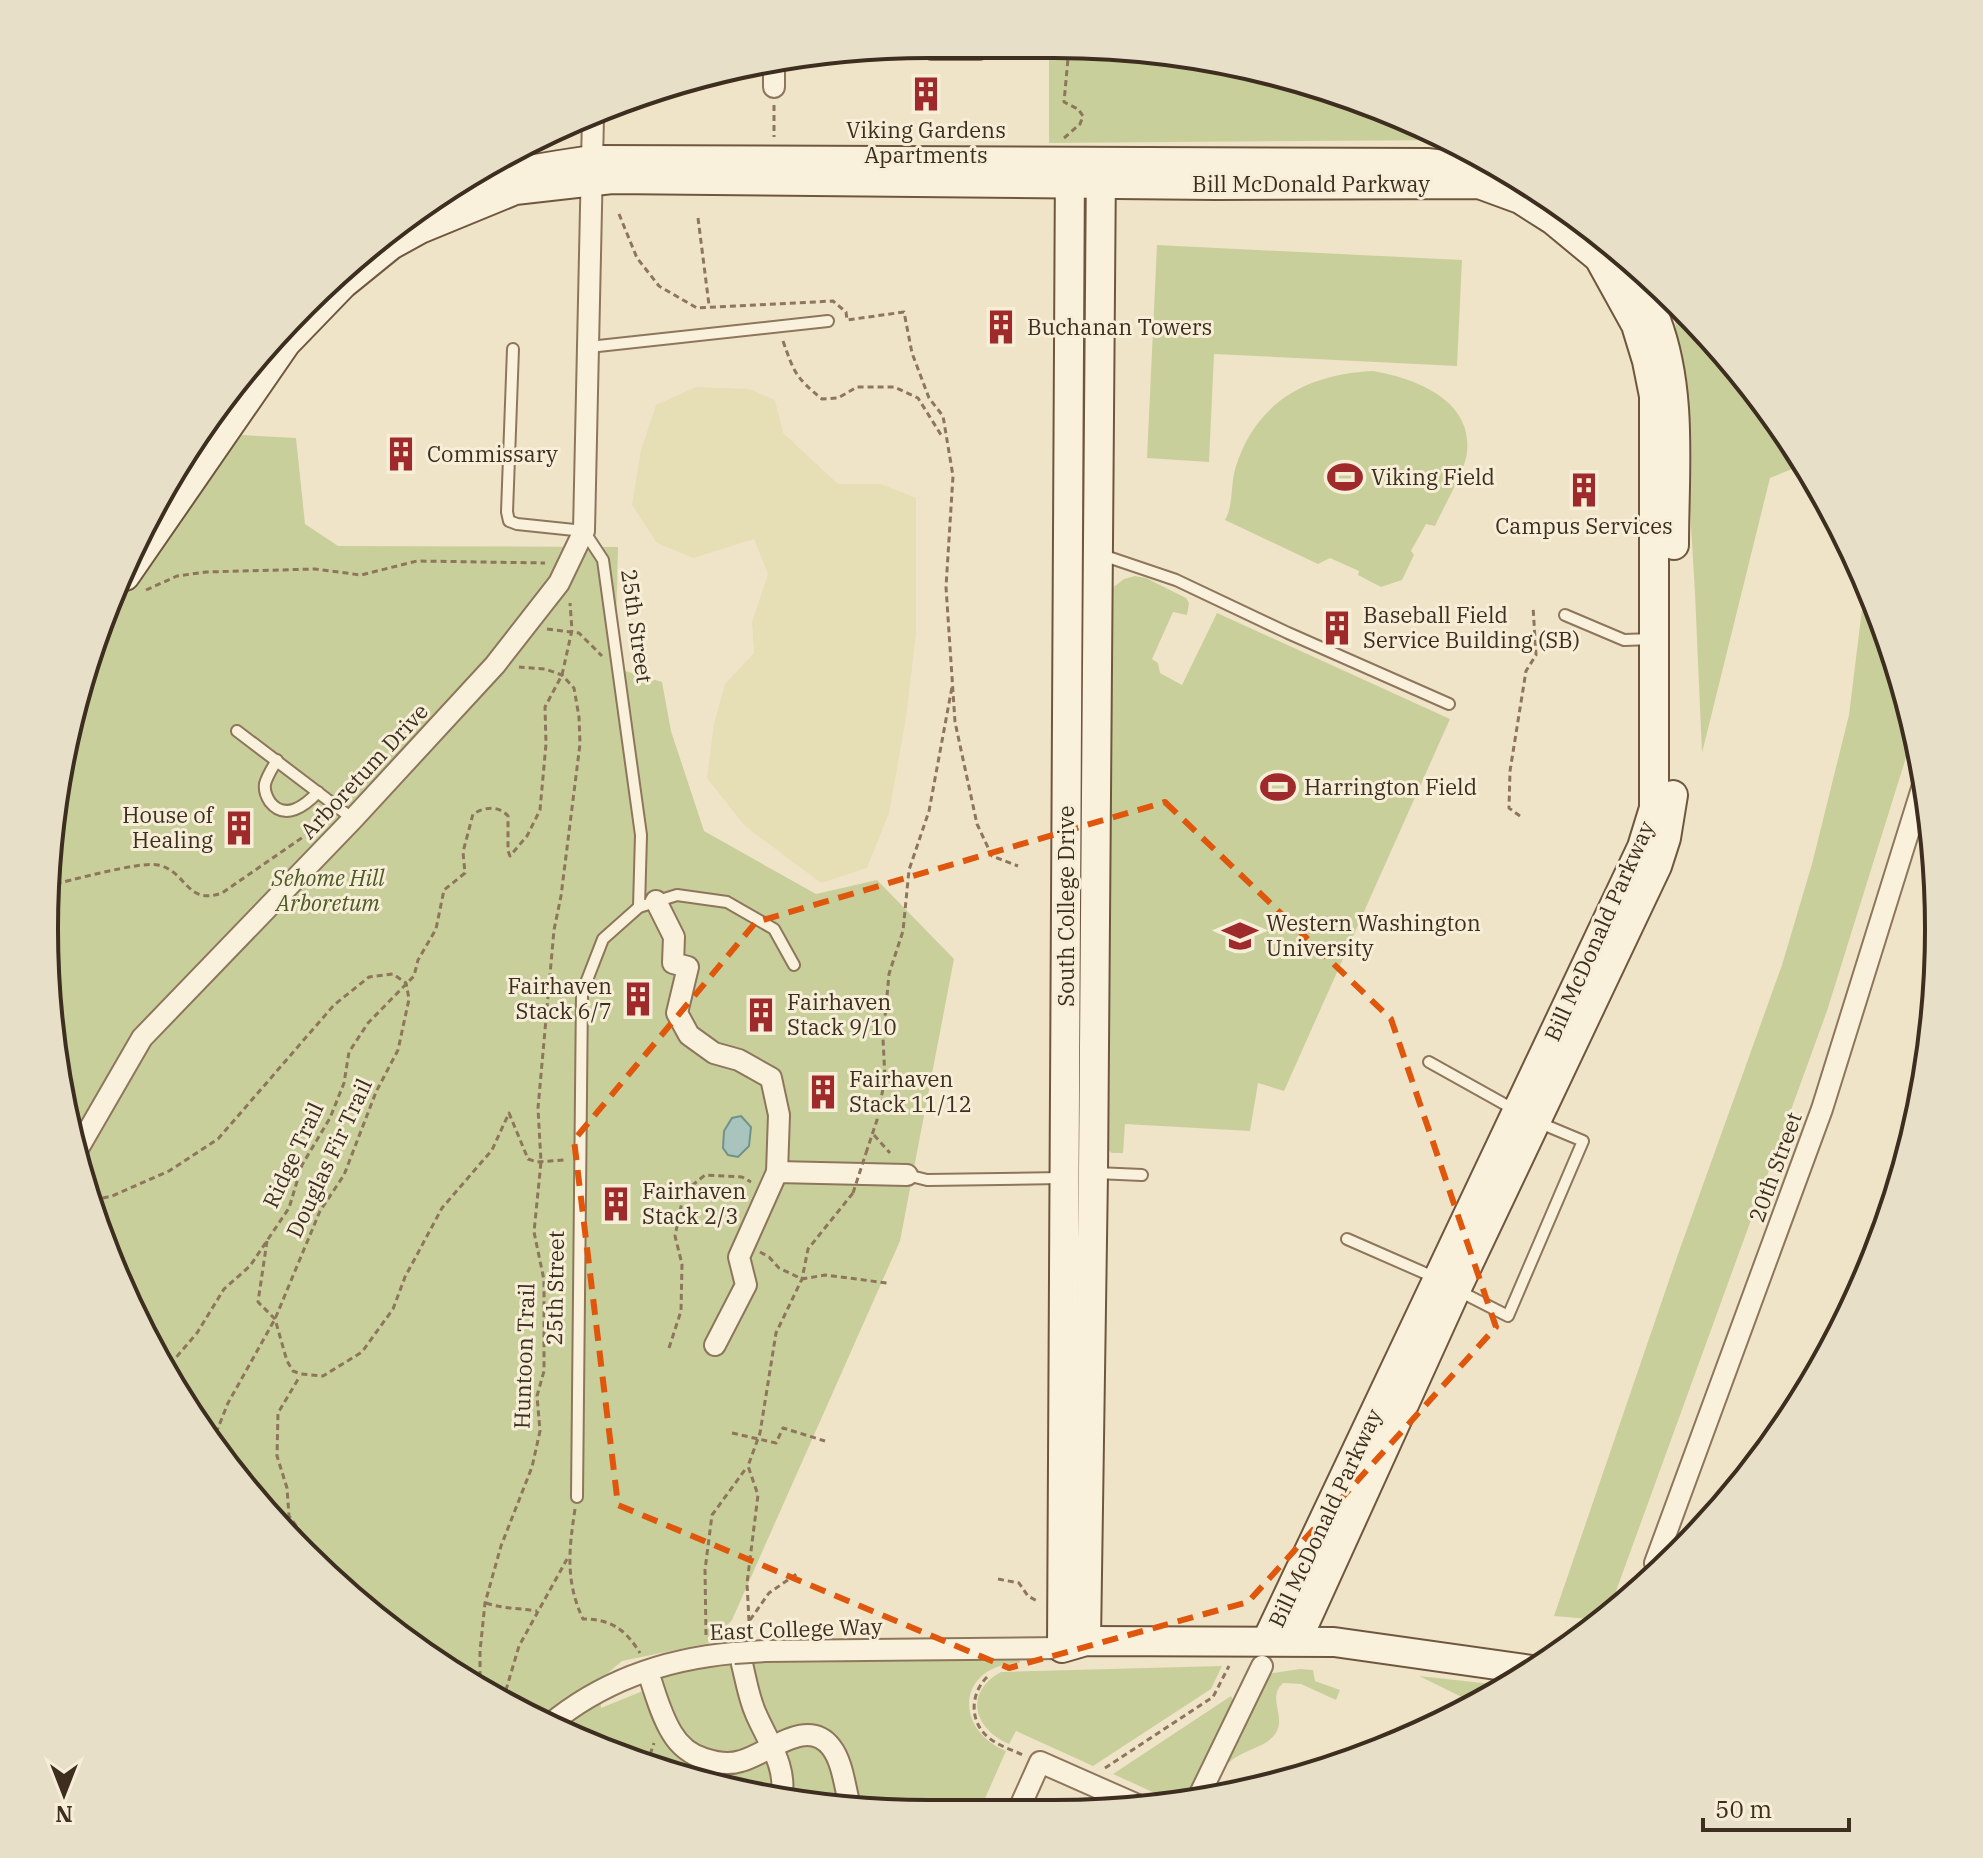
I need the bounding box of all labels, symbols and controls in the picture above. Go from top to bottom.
building icon: Viking Gardens Apartments [907,75,945,113]
place label: Viking Gardens Apartments [846,115,1006,169]
street label: Bill McDonald Parkway [1192,169,1430,198]
building icon: Buchanan Towers [982,308,1020,346]
place label: Buchanan Towers [1027,312,1212,341]
building icon: Commissary [382,435,420,473]
place label: Commissary [427,439,558,468]
sports icon: Viking Field [1326,458,1364,496]
place label: Viking Field [1371,462,1495,491]
building icon: Campus Services [1565,471,1603,509]
place label: Campus Services [1495,511,1673,540]
street label: 25th Street [615,567,660,685]
place label: Baseball Field Service Building (SB) [1363,600,1580,654]
building icon: Baseball Field Service Building (SB) [1318,609,1356,647]
street label: Arboretum Drive [293,697,434,845]
sports icon: Harrington Field [1259,768,1297,806]
place label: Harrington Field [1304,772,1477,801]
place label: House of Healing [122,800,214,854]
street label: South College Drive [1051,805,1080,1007]
building icon: House of Healing [220,809,258,847]
street label: Bill McDonald Parkway [1537,816,1660,1045]
park label: Sehome Hill Arboretum [271,863,385,917]
place label: Western Washington University [1266,908,1481,962]
school or university icon: Western Washington University [1221,917,1259,955]
place label: Fairhaven Stack 6/7 [508,971,612,1025]
building icon: Fairhaven Stack 6/7 [619,980,657,1018]
place label: Fairhaven Stack 9/10 [787,987,897,1041]
building icon: Fairhaven Stack 9/10 [742,996,780,1034]
place label: Fairhaven Stack 11/12 [849,1064,972,1118]
building icon: Fairhaven Stack 11/12 [804,1073,842,1111]
street label: Douglas Fir Trail [279,1074,378,1242]
street label: Ridge Trail [256,1097,330,1212]
street label: 20th Street [1741,1108,1808,1226]
place label: Fairhaven Stack 2/3 [642,1176,746,1230]
building icon: Fairhaven Stack 2/3 [597,1185,635,1223]
street label: 25th Street [539,1230,570,1346]
street label: Huntoon Trail [506,1282,541,1430]
street label: Bill McDonald Parkway [1261,1404,1388,1632]
street label: East College Way [709,1611,883,1646]
north arrow [24,1754,104,1834]
scale bar [1703,1782,1849,1832]
text: 50 m [1715,1793,1772,1825]
text: N [55,1800,73,1829]

